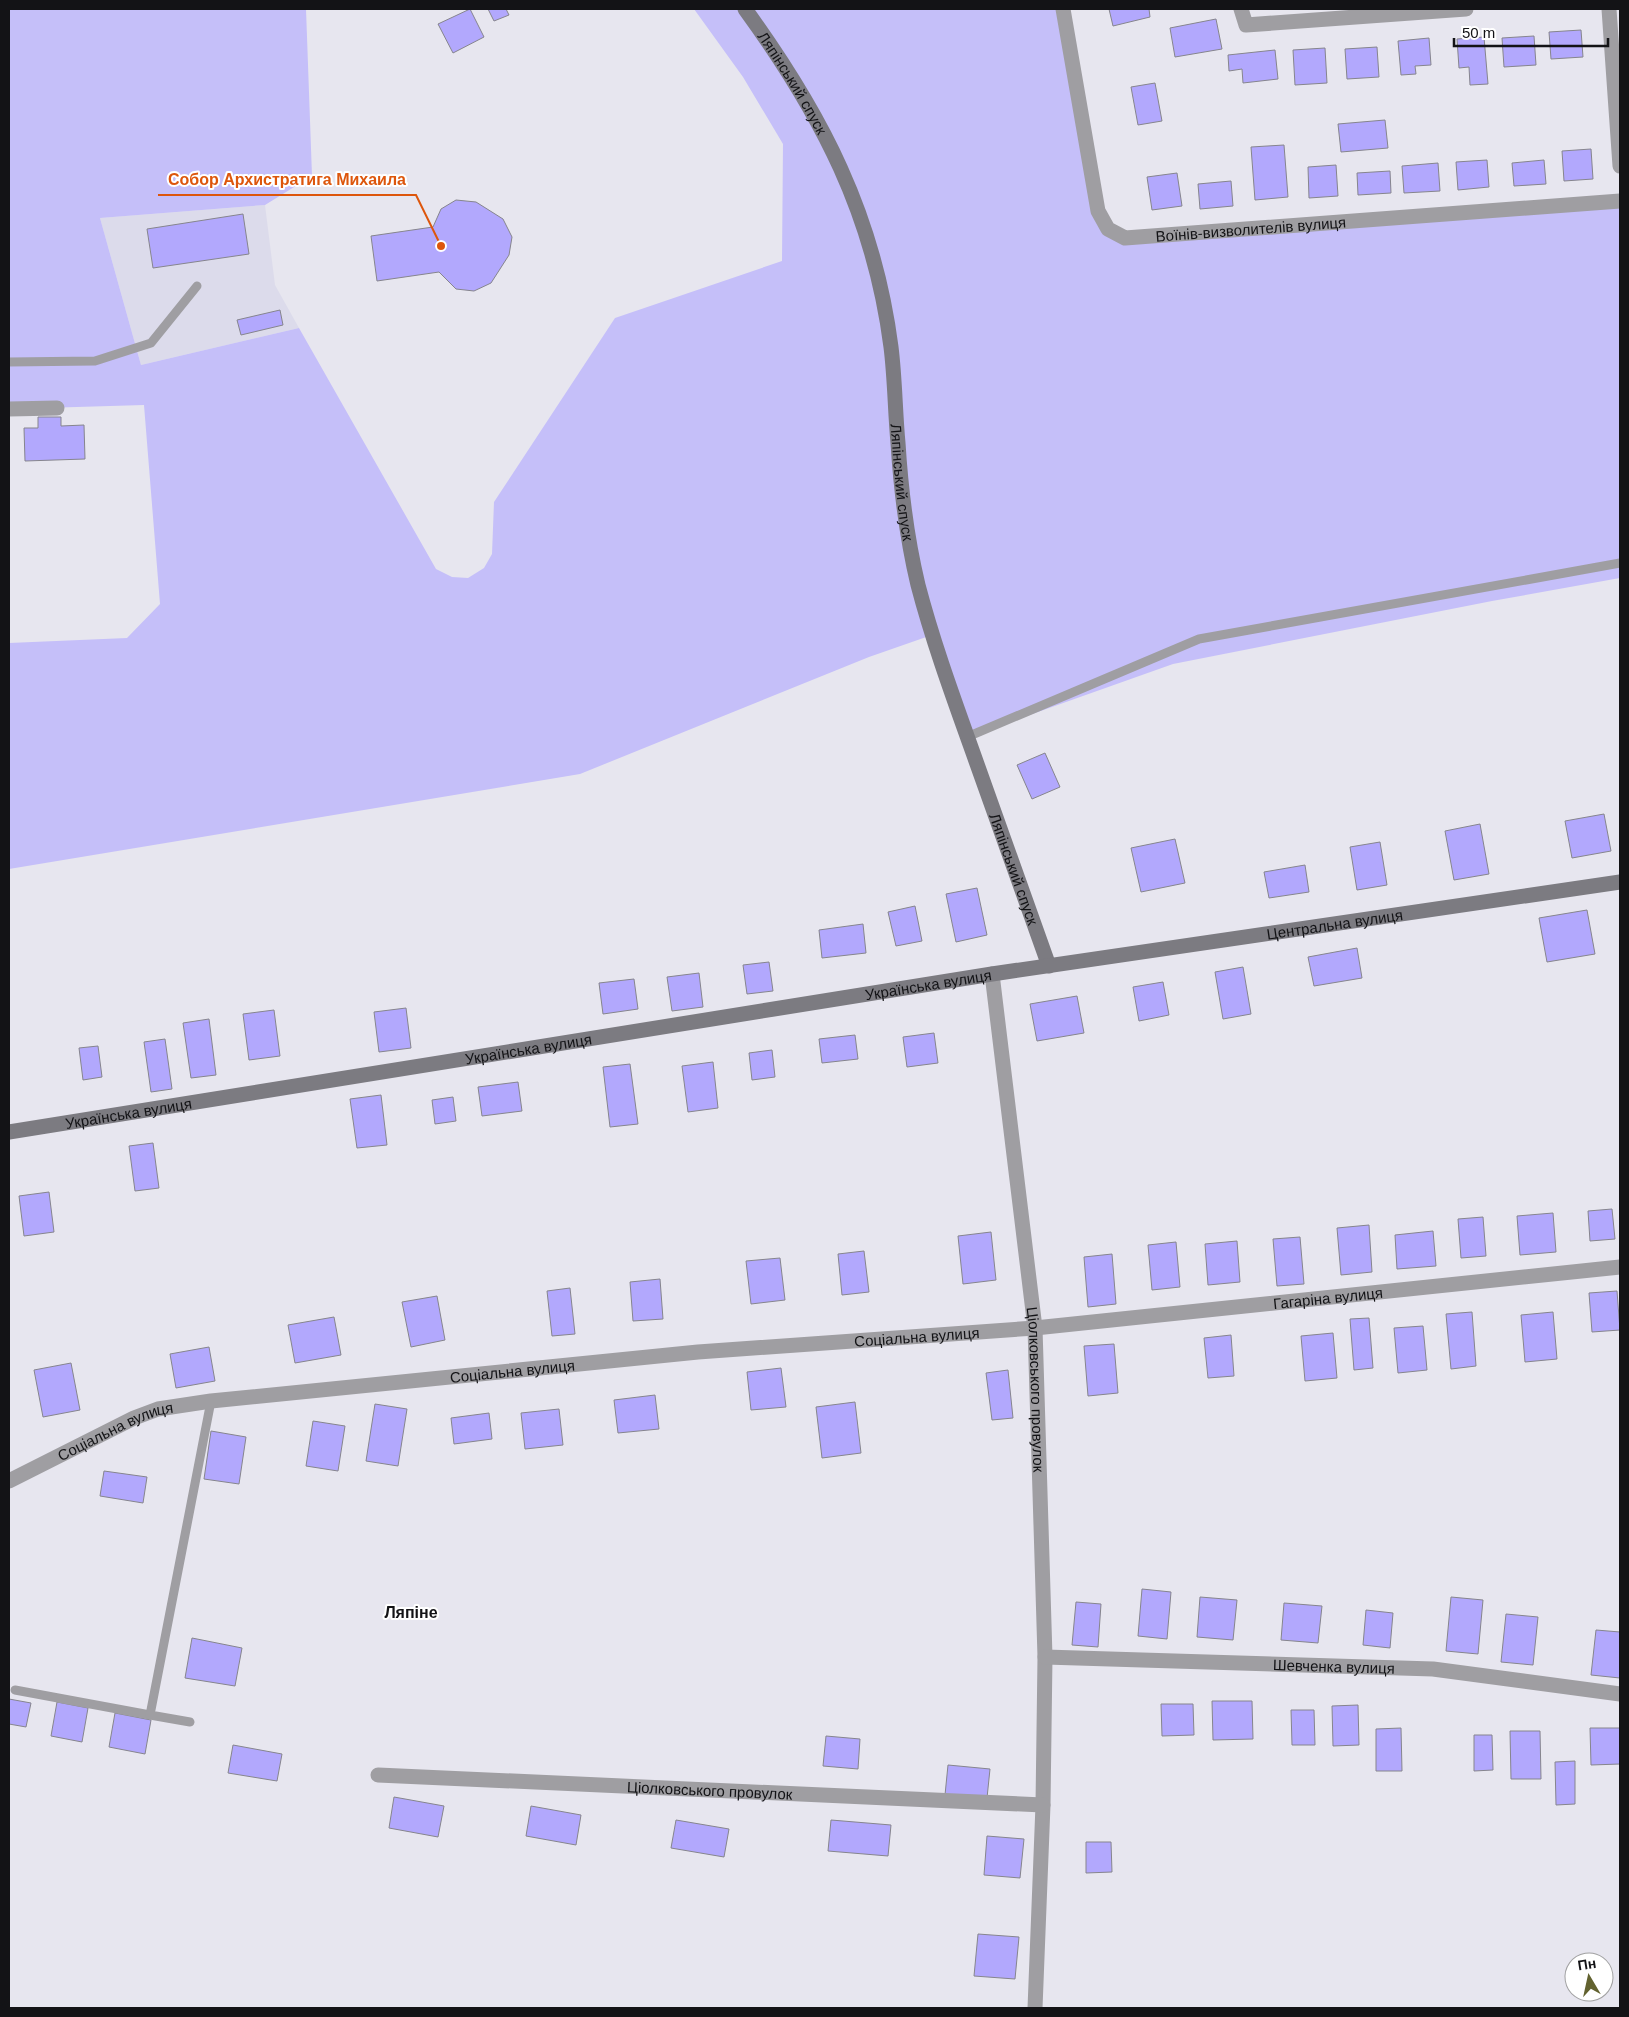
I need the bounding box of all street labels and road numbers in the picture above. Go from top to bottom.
street label: Ляпінський спуск [755,28,831,137]
street label: Воїнів-визволителів вулиця [1155,213,1347,244]
street label: Ляпінський спуск [888,423,917,542]
street label: Ляпінський спуск [987,811,1042,927]
street label: Центральна вулиця [1266,905,1404,942]
street label: Українська вулиця [864,966,993,1003]
street label: Українська вулиця [464,1030,593,1067]
street label: Українська вулиця [64,1094,193,1131]
street label: Гагаріна вулиця [1272,1283,1384,1312]
street label: Ціолковського провулок [1024,1306,1048,1473]
street label: Соціальна вулиця [854,1323,980,1349]
street label: Соціальна вулиця [449,1356,576,1385]
street label: Соціальна вулиця [54,1398,174,1464]
street label: Шевченка вулиця [1273,1656,1395,1676]
street label: Ціолковського провулок [627,1778,793,1802]

